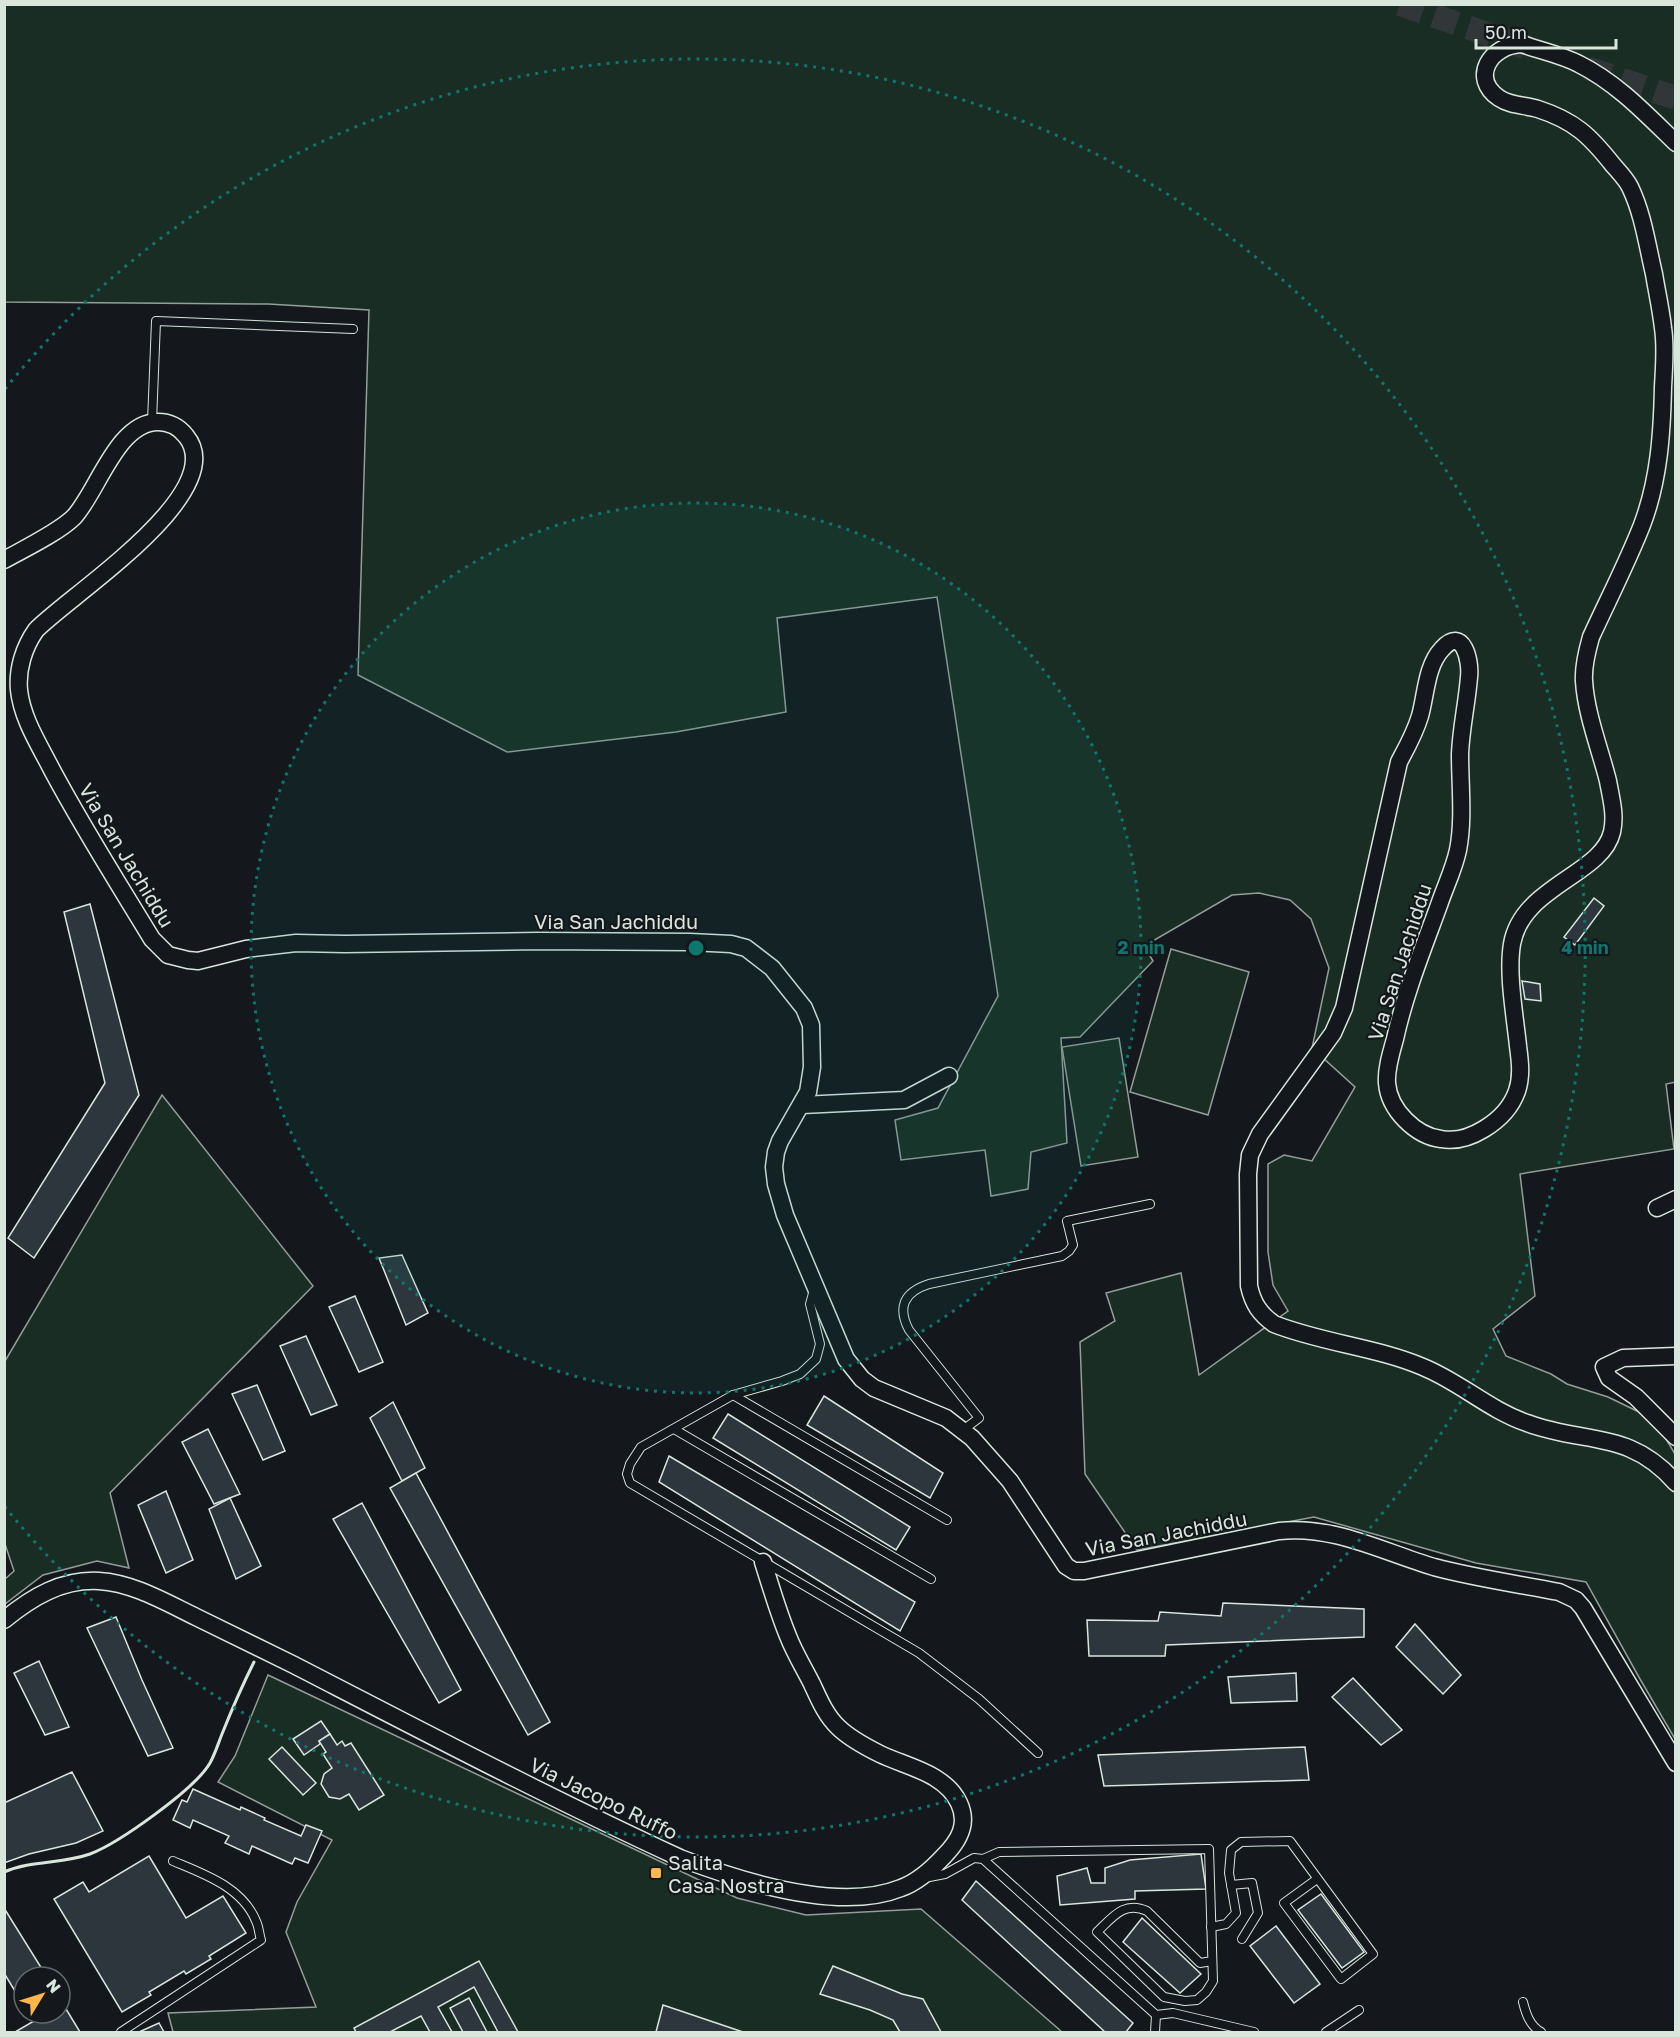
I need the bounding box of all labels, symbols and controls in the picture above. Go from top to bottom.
scale bar [1476,12,1616,50]
text: 50 m [1485,21,1527,43]
street label: Via San Jachiddu [74,778,180,932]
street label: Via San Jachiddu [1362,880,1436,1044]
street label: Via San Jachiddu [534,909,698,933]
text: 2 min [1117,936,1165,958]
text: 4 min [1561,936,1609,958]
centre of rings [686,938,706,958]
street label: Via San Jachiddu [1083,1506,1249,1560]
street label: Via Jacopo Ruffo [526,1752,682,1844]
place label: Salita Casa Nostra [668,1850,785,1897]
marker: Salita Casa Nostra [649,1866,663,1880]
north arrow [12,1965,72,2025]
text: N [42,1975,65,1997]

